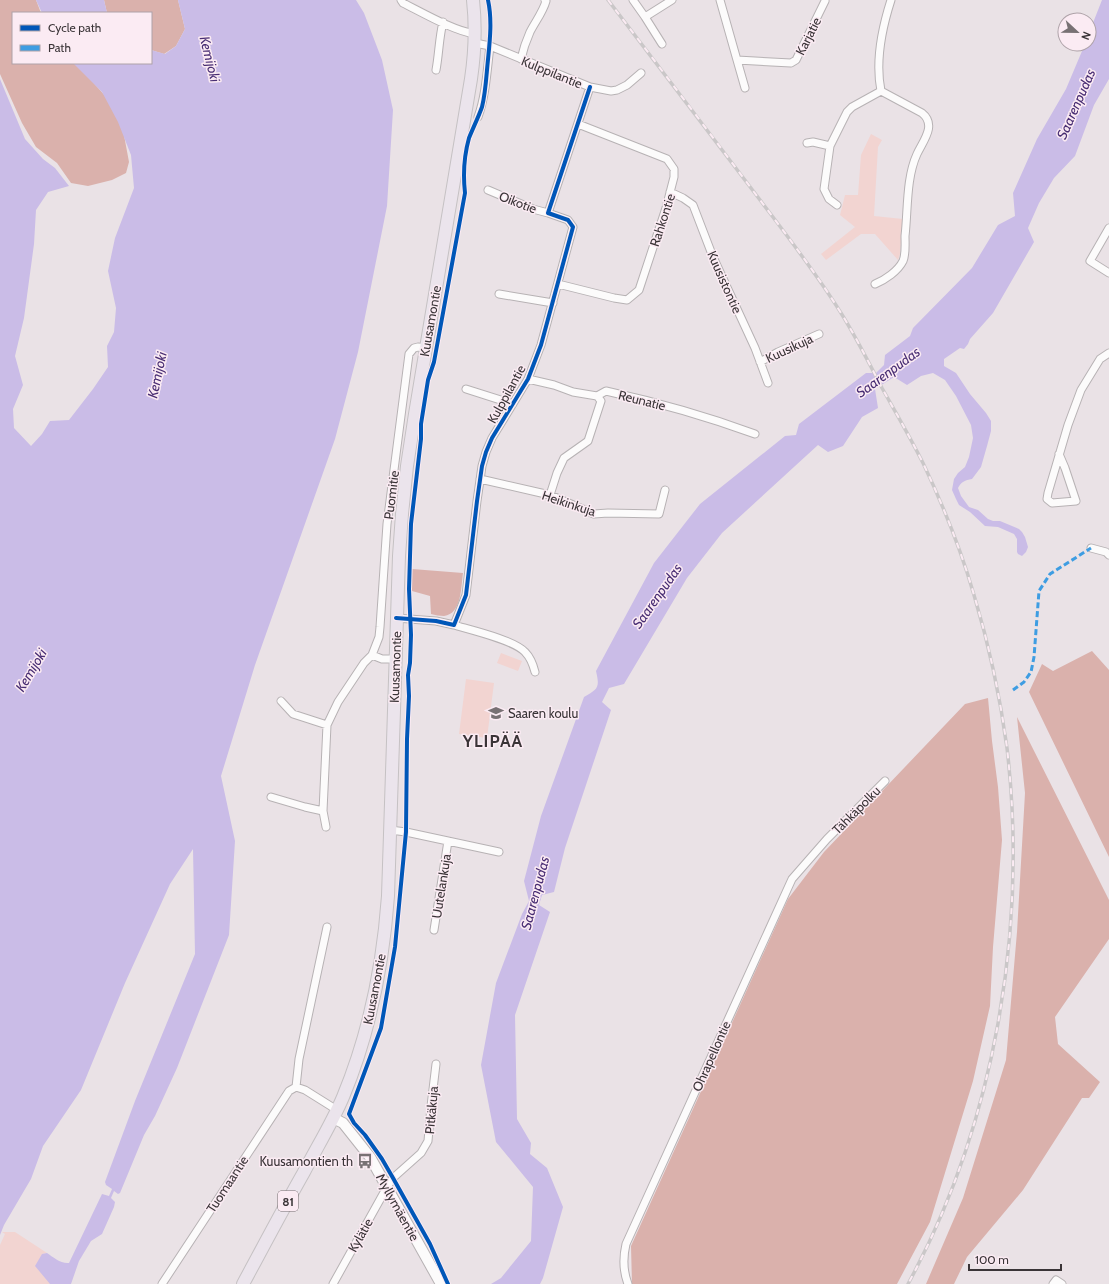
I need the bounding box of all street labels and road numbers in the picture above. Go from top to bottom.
street label: Karjatie [792,14,825,58]
street label: Kulppilantie [519,53,585,92]
street label: Oikotie [497,188,539,217]
street label: Rahkontie [646,191,678,248]
street label: Kuusistontie [704,248,746,316]
street label: Kuusamontie [416,284,444,358]
street label: Kuusikuja [763,330,816,367]
street label: Kulppilantie [483,362,529,426]
street label: Reunatie [617,386,668,414]
street label: Puomitie [380,469,402,520]
street label: Heikinkuja [540,487,599,520]
street label: Kuusamontie [386,631,404,703]
street label: Tähkäpolku [829,782,884,837]
street label: Uutelankuja [428,852,455,920]
street label: Kuusamontie [359,952,389,1026]
street label: Ohrapellontie [688,1018,734,1094]
street label: Pitkäkuja [421,1085,442,1135]
street label: Tuomaantie [203,1152,251,1215]
street label: Myllymäentie [373,1170,423,1244]
road number: 81 [278,1191,298,1211]
street label: Kylätie [344,1215,376,1255]

